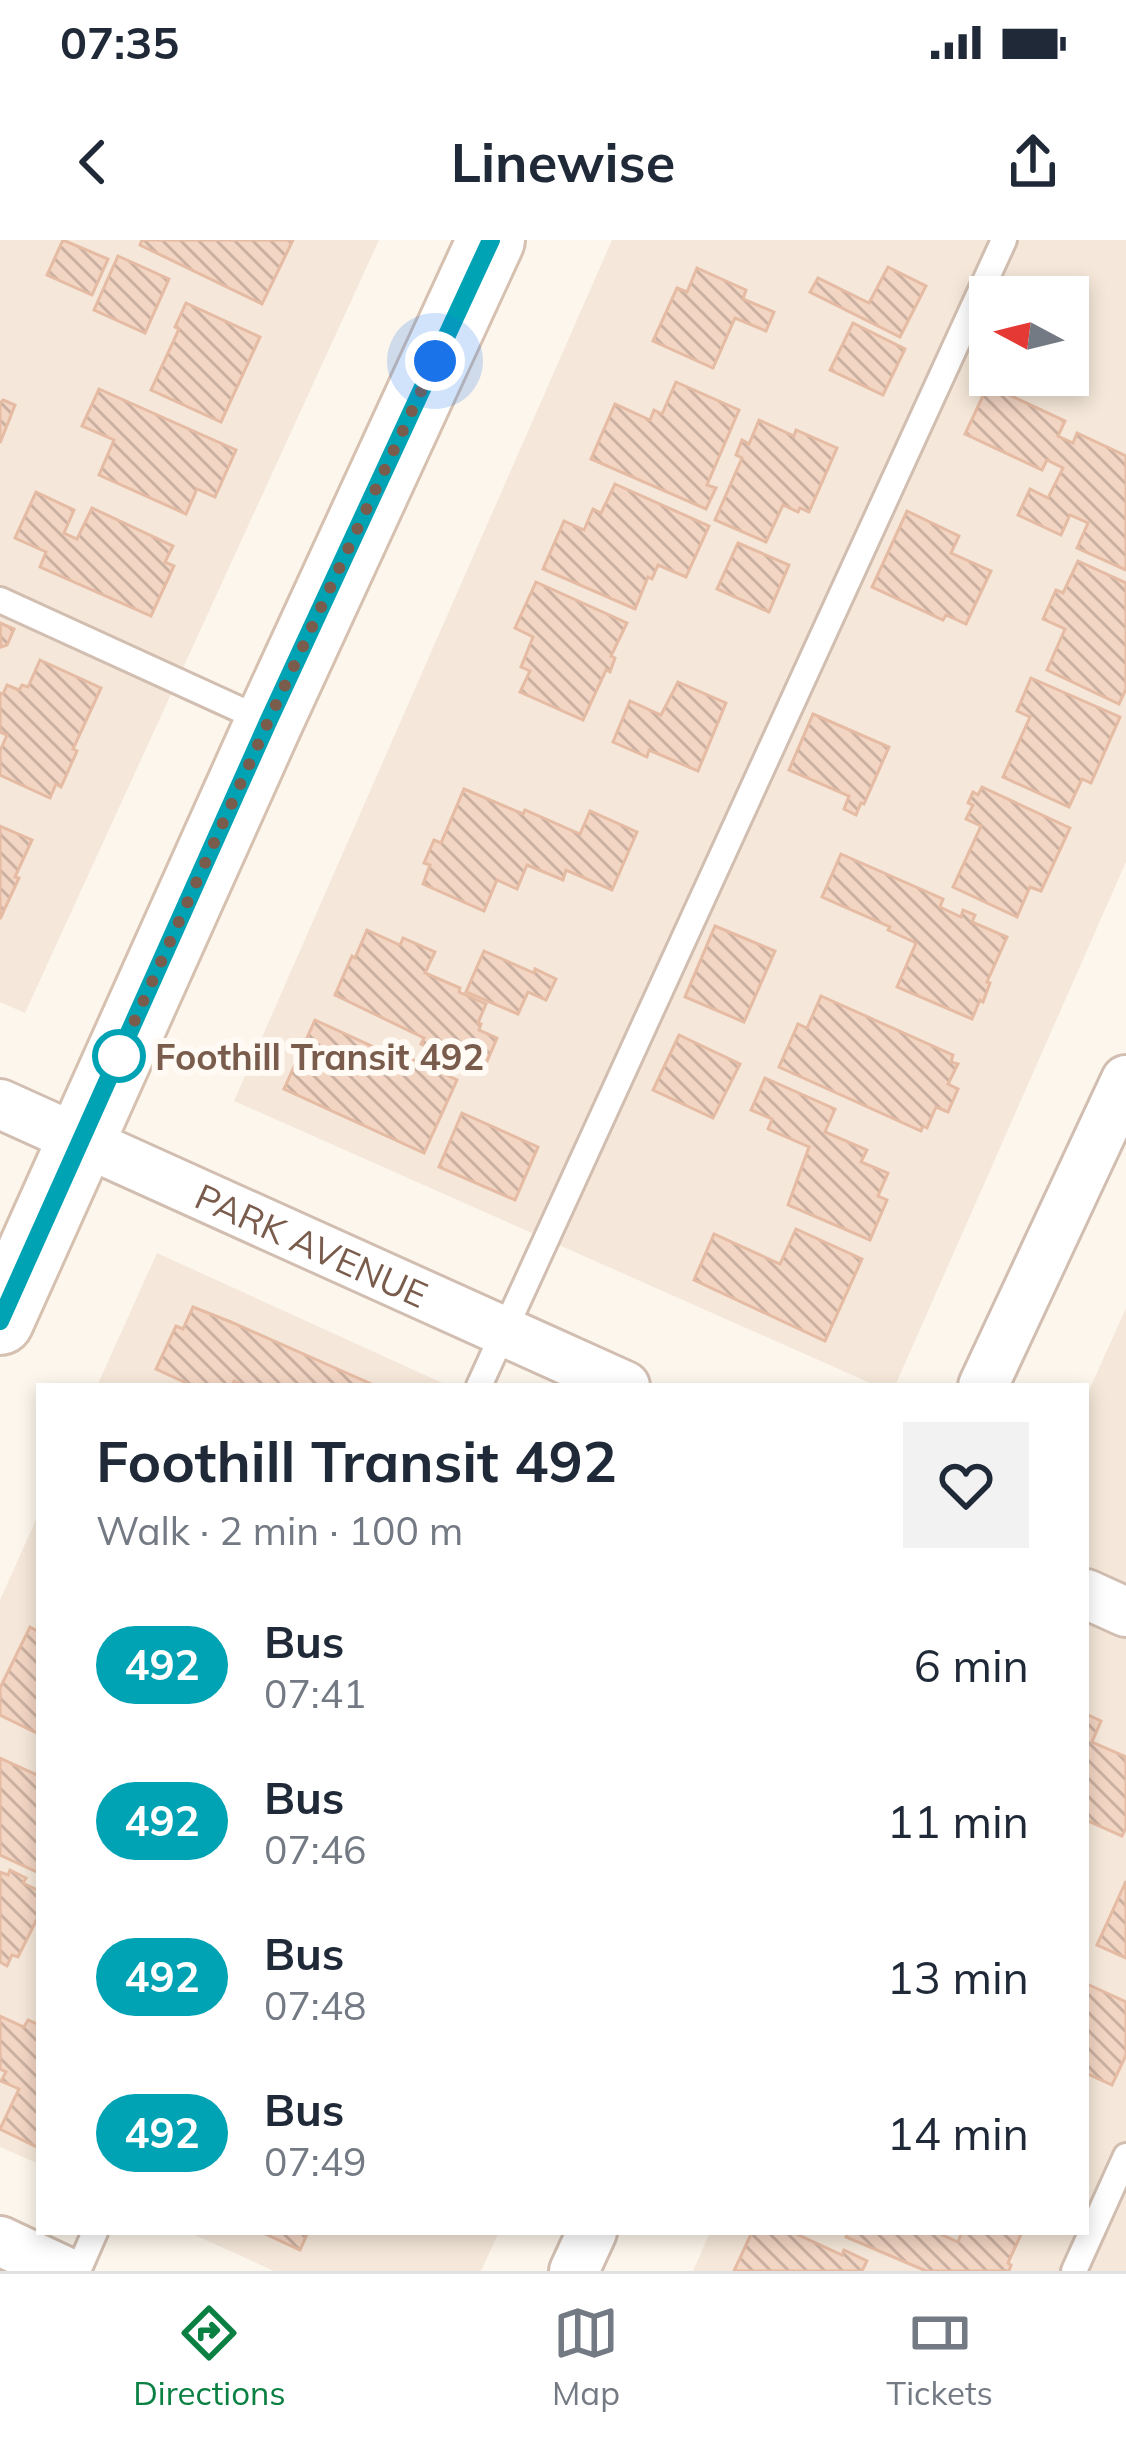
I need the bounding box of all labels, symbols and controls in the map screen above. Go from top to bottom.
text: 07:35 [60,14,179,70]
text: Linewise [451,128,675,196]
icon: back [60,129,126,195]
icon: share [1000,129,1066,195]
north arrow [969,276,1089,396]
map controls [969,276,1089,396]
your location [405,331,465,391]
marker: Foothill Transit 492 [94,1031,144,1081]
place label: Foothill Transit 492 [155,1034,484,1079]
street label: PARK AVENUE [189,1173,435,1317]
button: heart [903,1422,1029,1548]
text: Foothill Transit 492 [96,1425,617,1496]
text: Walk · 2 min · 100 m [96,1506,463,1555]
text: Bus [264,1613,344,1669]
text: 6 min [914,1637,1029,1693]
text: 492 [124,1638,200,1691]
text: 07:41 [264,1669,367,1718]
text: Bus [264,1769,344,1825]
text: 11 min [887,1793,1029,1849]
text: 492 [124,1794,200,1847]
text: 07:46 [264,1825,367,1874]
text: Bus [264,1925,344,1981]
text: 13 min [887,1949,1029,2005]
text: 492 [124,1950,200,2003]
text: 07:48 [264,1981,367,2030]
text: Bus [264,2081,344,2137]
text: 14 min [887,2105,1029,2161]
text: 492 [124,2106,200,2159]
text: 07:49 [264,2137,367,2186]
tab: Directions [133,2300,286,2413]
tab: Map [552,2300,620,2413]
tab: Tickets [886,2300,993,2413]

